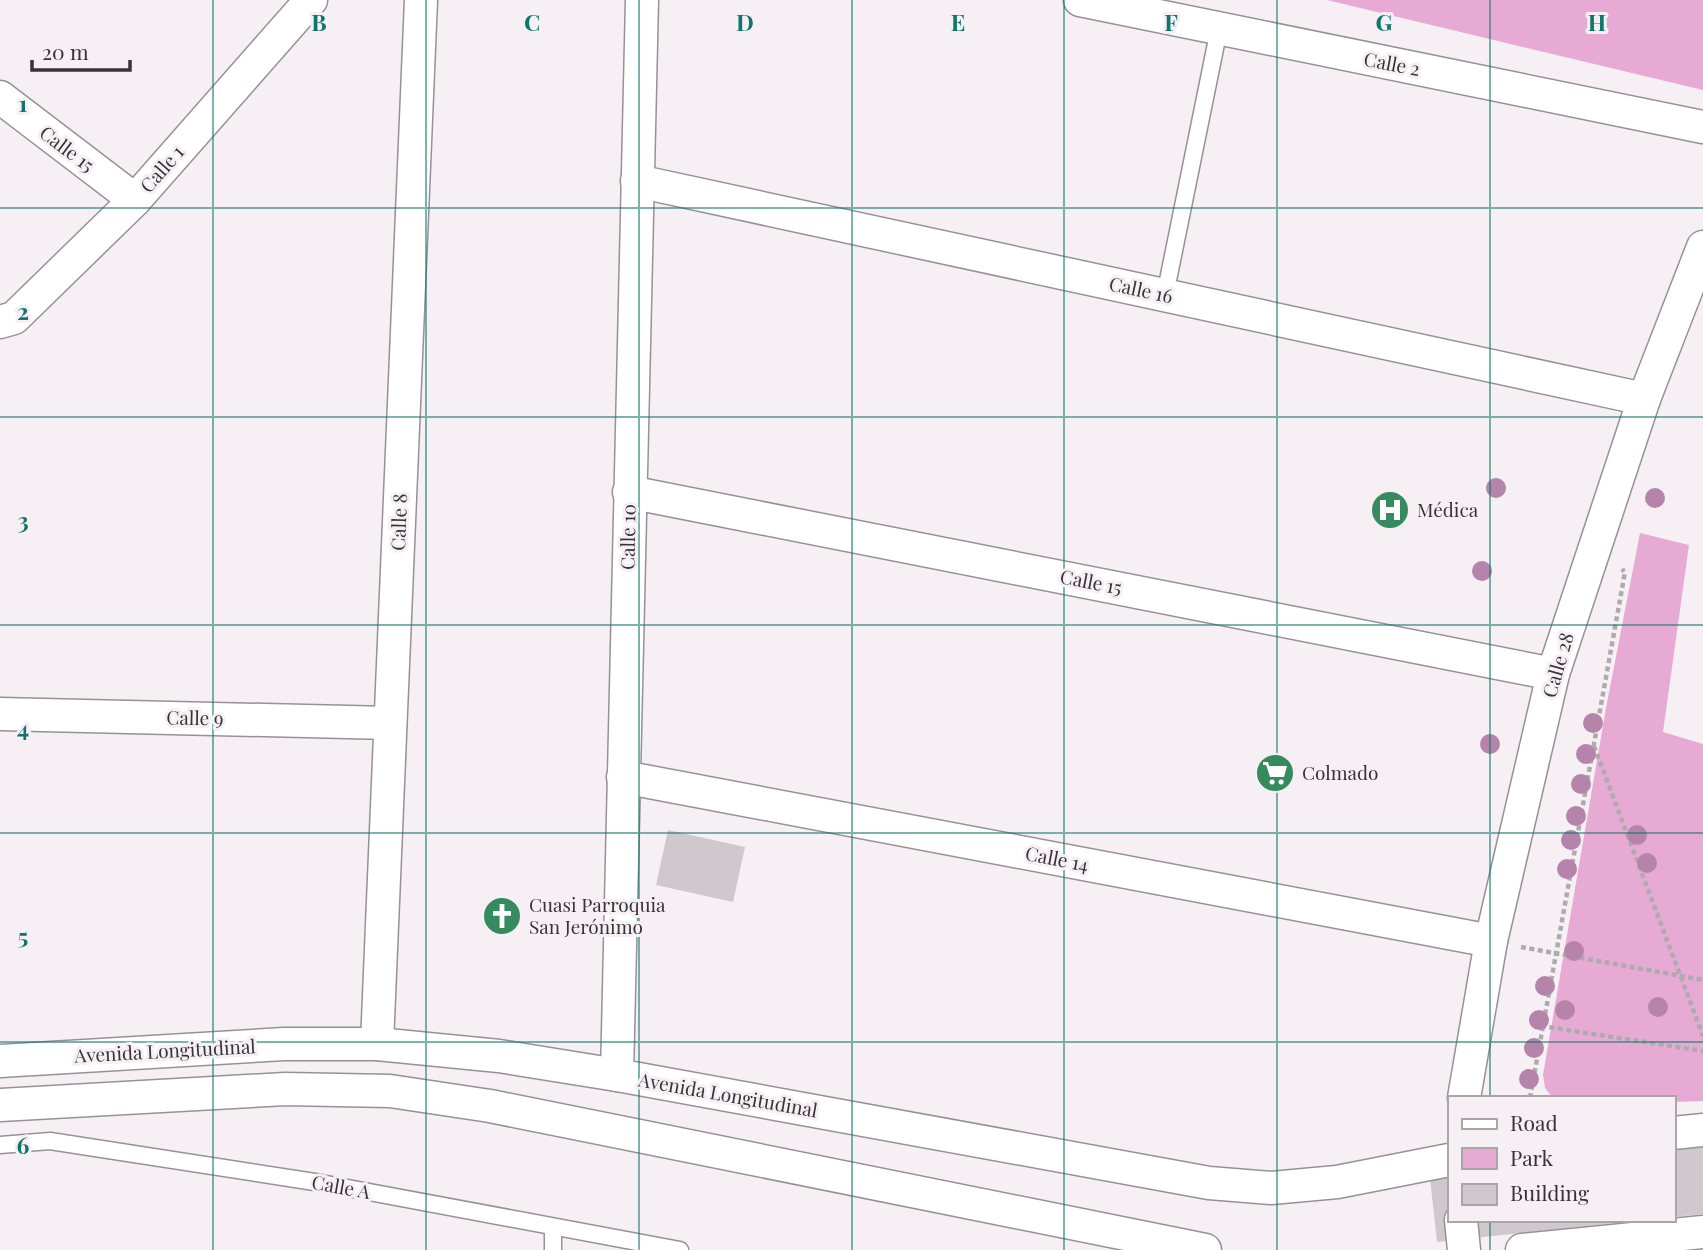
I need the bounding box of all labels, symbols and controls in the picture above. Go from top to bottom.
text: B [311,6,327,37]
text: C [524,6,540,37]
text: D [736,6,754,37]
text: E [951,6,965,37]
text: F [1164,6,1178,37]
text: G [1376,6,1393,37]
text: H [1588,6,1606,37]
scale bar [32,28,130,72]
text: 20 m [42,37,89,65]
street label: Calle 2 [1362,45,1422,81]
text: 1 [19,87,28,118]
street label: Calle 15 [35,119,100,177]
street label: Calle 1 [134,139,189,197]
street label: Calle 16 [1107,270,1176,308]
text: 2 [17,295,29,326]
hospital icon: Médica [1369,489,1411,531]
street label: Calle 8 [384,493,412,551]
place label: Médica [1417,496,1479,522]
text: 3 [17,504,29,535]
street label: Calle 10 [613,504,641,570]
street label: Calle 15 [1058,562,1124,600]
street label: Calle 28 [1535,629,1579,700]
street label: Calle 9 [166,704,224,730]
text: 4 [17,712,29,743]
supermarket icon: Colmado [1254,752,1296,794]
place label: Colmado [1302,759,1379,785]
street label: Calle 14 [1023,839,1091,877]
place label: Cuasi Parroquia San Jerónimo [529,891,666,939]
church icon: Cuasi Parroquia San Jerónimo [481,895,523,937]
text: 5 [18,920,28,951]
street label: Avenida Longitudinal [73,1032,257,1068]
street label: Avenida Longitudinal [636,1065,820,1123]
legend [1448,1096,1675,1222]
text: Road [1510,1108,1558,1136]
text: 6 [17,1129,30,1160]
text: Park [1510,1143,1554,1171]
street label: Calle A [310,1168,373,1204]
text: Building [1510,1178,1589,1206]

